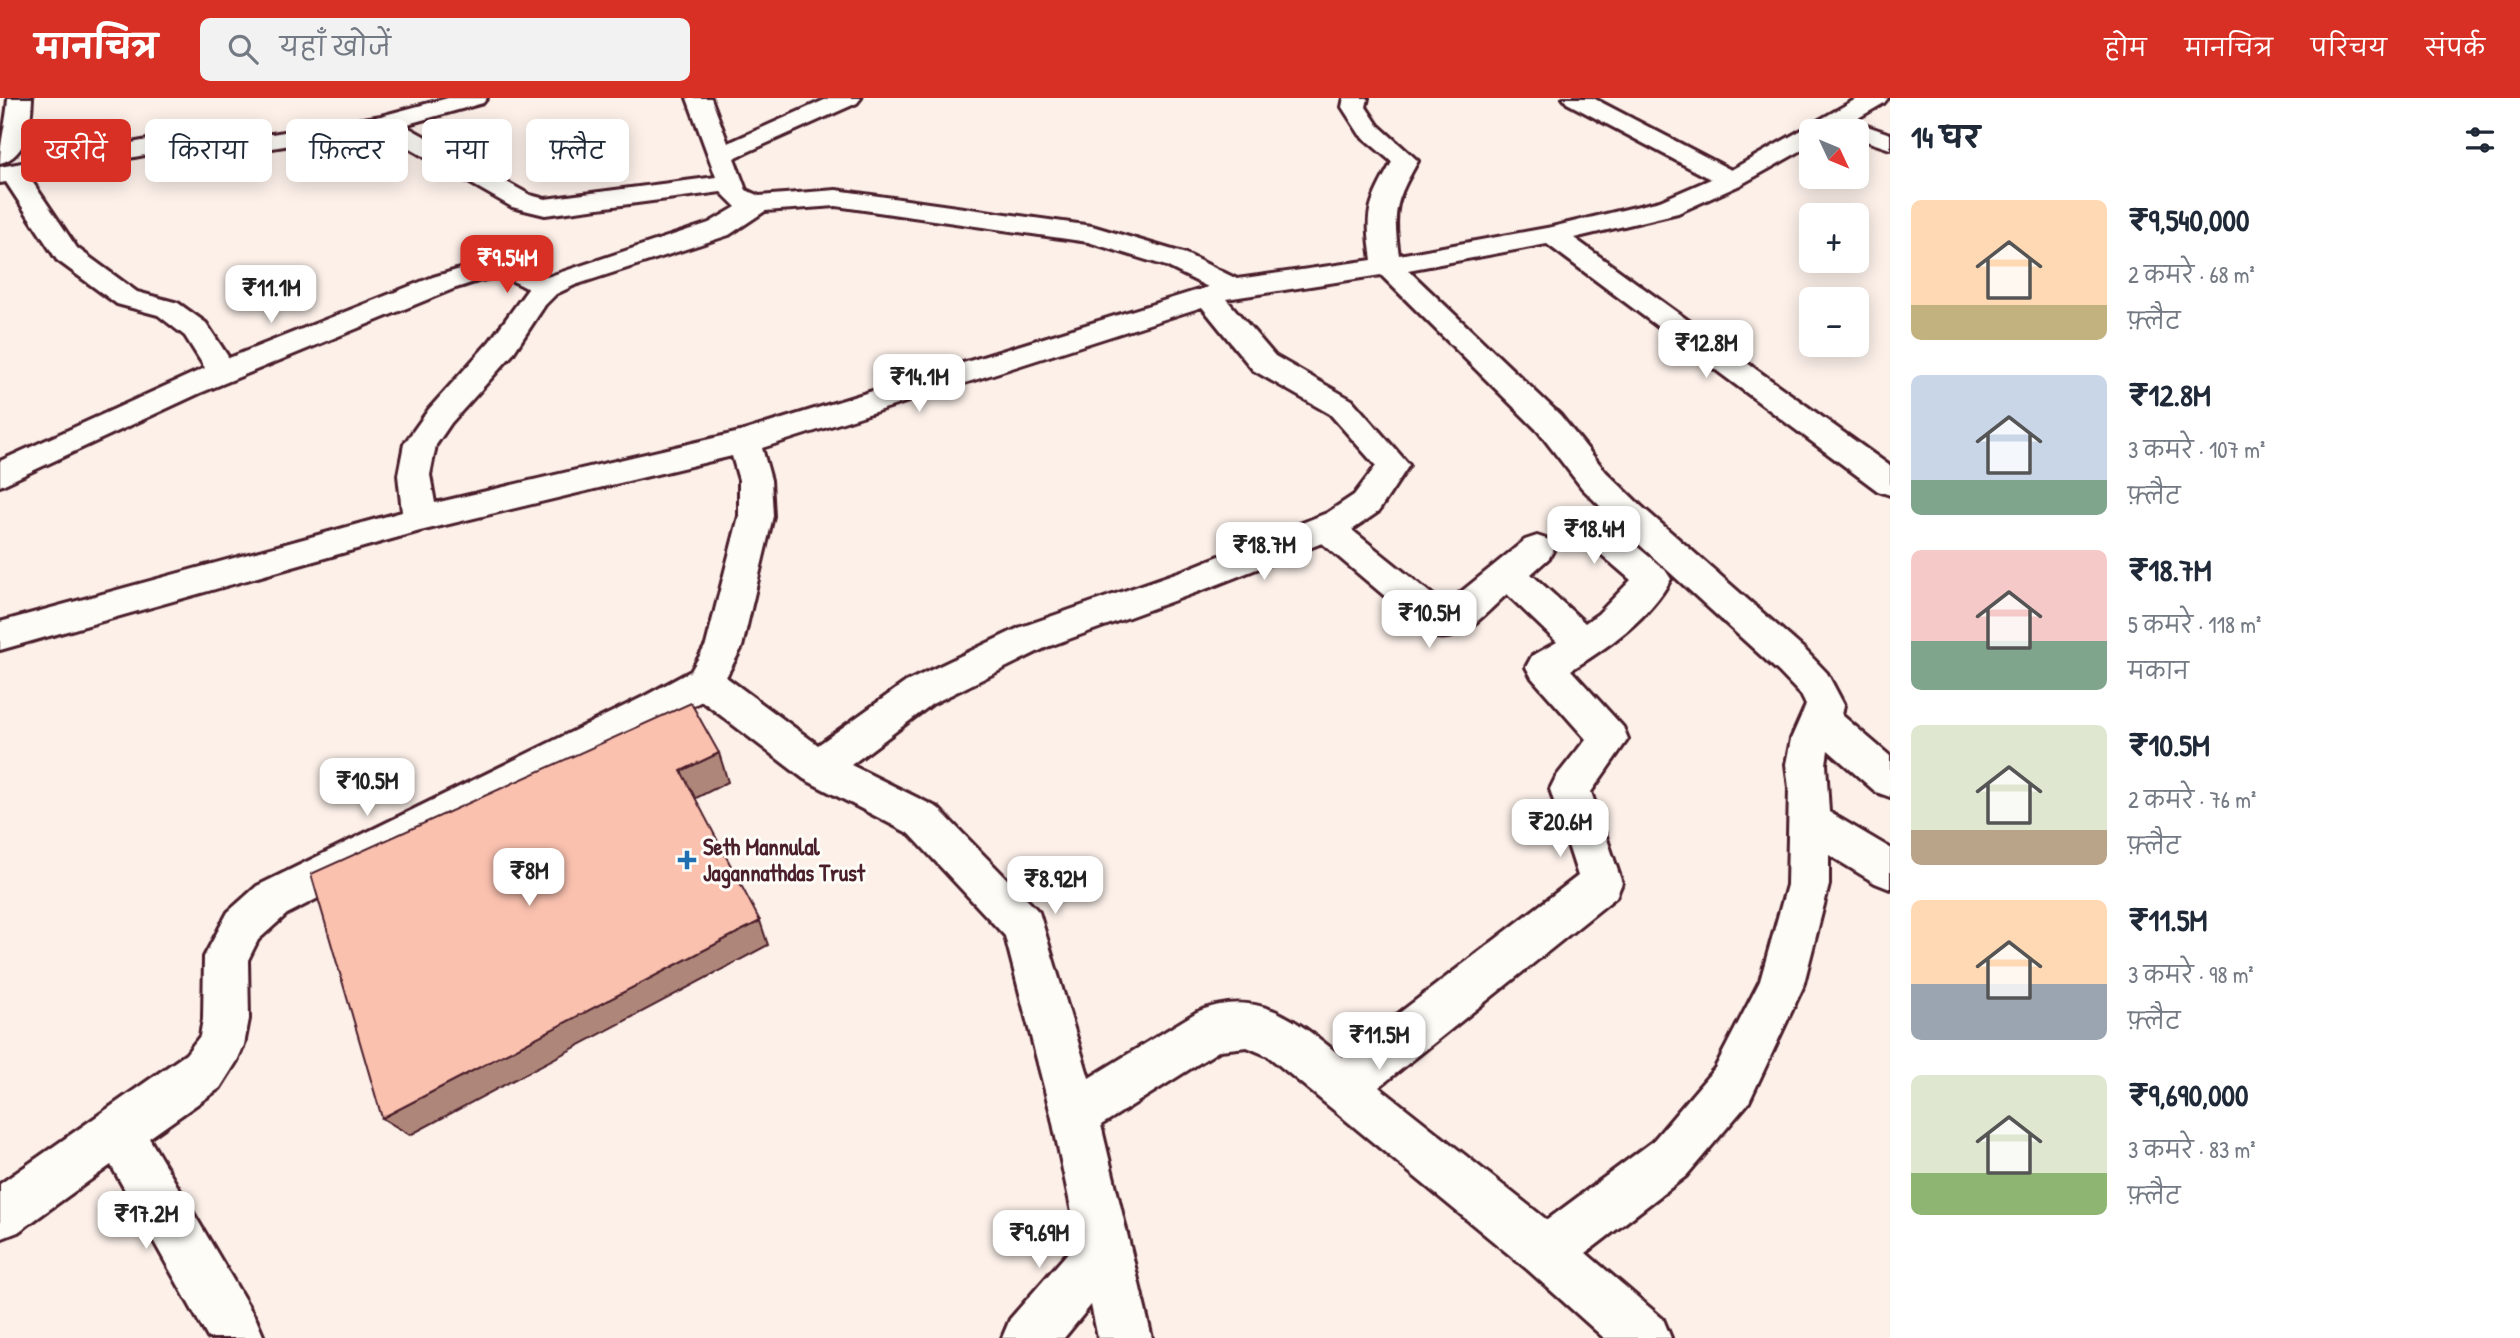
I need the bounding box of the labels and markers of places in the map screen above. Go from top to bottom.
pin: ₹9.54M [450,236,564,295]
pin: ₹11.1M [214,266,328,325]
pin: ₹12.8M [1649,320,1763,380]
pin: ₹14.1M [862,354,976,414]
pin: ₹18.4M [1537,506,1651,566]
pin: ₹18.7M [1207,522,1321,582]
pin: ₹10.5M [1372,590,1486,650]
pin: ₹10.5M [310,758,424,818]
pin: ₹20.6M [1503,800,1617,859]
place label: Seth Mannulal Jagannathdas Trust [703,831,866,889]
pin: ₹8M [495,848,563,908]
marker: Seth Mannulal Jagannathdas Trust [677,850,697,870]
pin: ₹8.92M [998,856,1112,916]
pin: ₹11.5M [1322,1012,1436,1072]
pin: ₹17.2M [89,1192,203,1251]
pin: ₹9.69M [982,1210,1096,1270]

